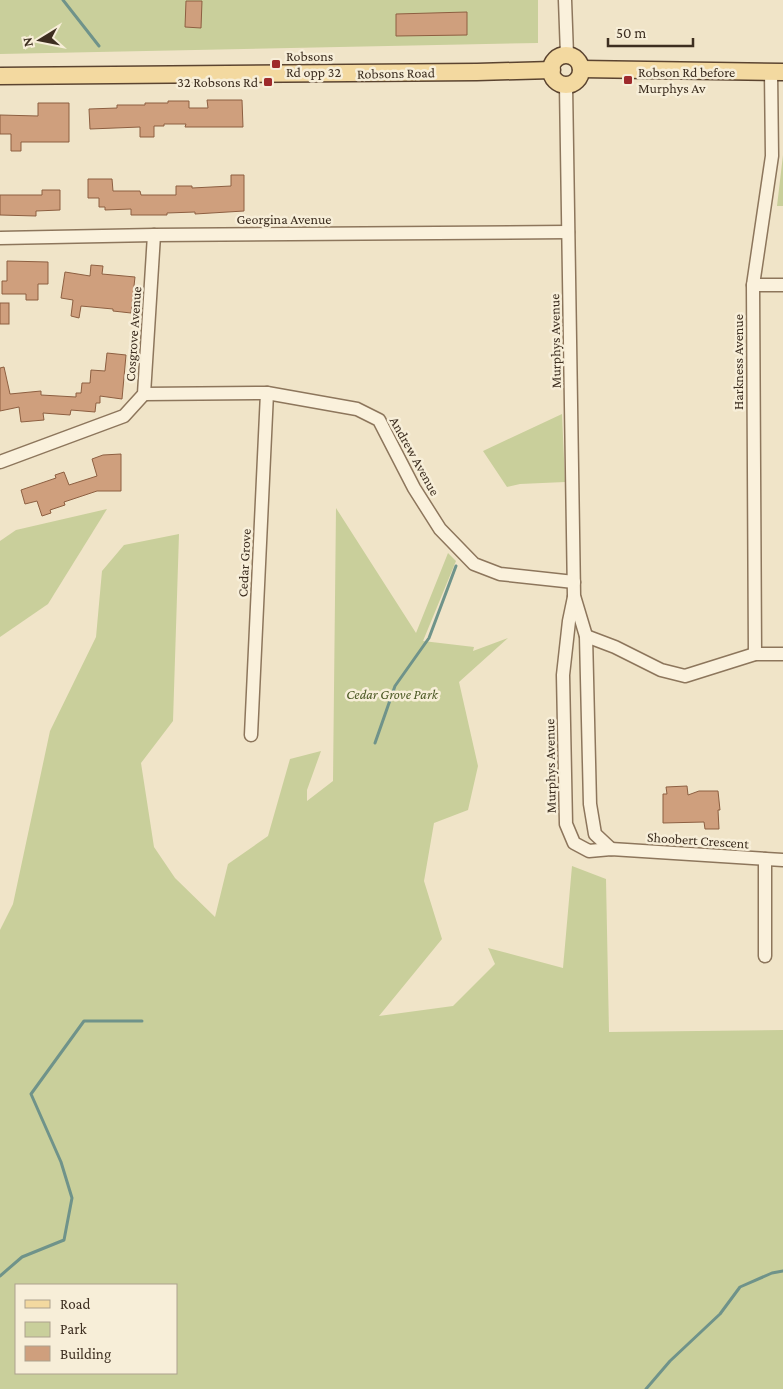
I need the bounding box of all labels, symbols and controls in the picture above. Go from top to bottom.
north arrow [15,15,65,65]
scale bar [608,15,693,47]
text: 50 m [616,25,646,41]
text: N [18,36,36,48]
place label: Robsons Rd opp 32 [286,48,341,80]
marker: Robsons Rd opp 32 [270,58,282,70]
street label: Robsons Road [357,64,436,82]
place label: Robson Rd before Murphys Av [638,64,735,96]
place label: 32 Robsons Rd [177,74,259,90]
marker: Robson Rd before Murphys Av [622,74,634,86]
marker: 32 Robsons Rd [262,76,274,88]
street label: Georgina Avenue [237,211,331,227]
street label: Cosgrove Avenue [122,286,144,382]
street label: Murphys Avenue [546,294,564,388]
street label: Harkness Avenue [730,314,746,410]
street label: Andrew Avenue [387,414,443,498]
street label: Cedar Grove [234,528,254,598]
park label: Cedar Grove Park [346,686,439,702]
street label: Murphys Avenue [541,719,559,813]
street label: Shoobert Crescent [646,828,750,852]
legend [15,1284,178,1374]
text: Road [60,1296,91,1312]
text: Park [60,1321,87,1337]
text: Building [60,1346,111,1363]

